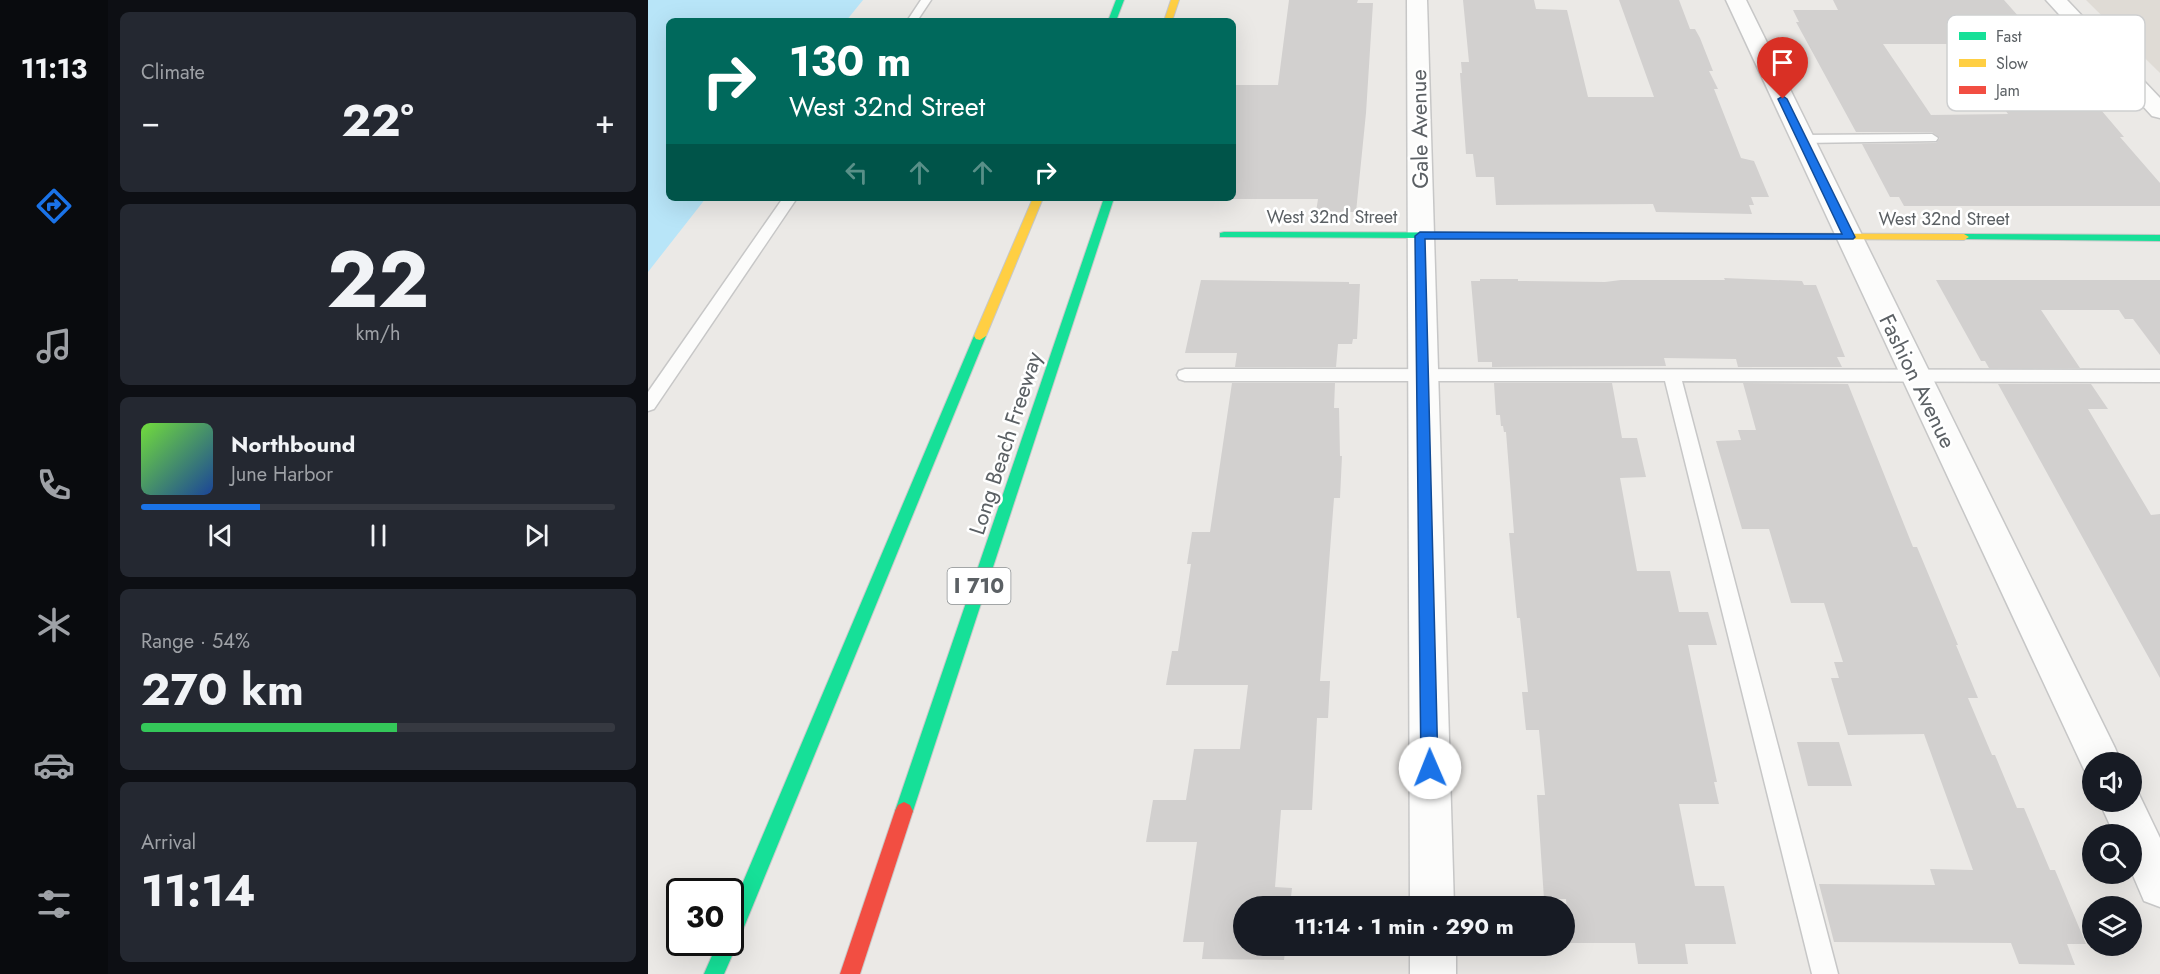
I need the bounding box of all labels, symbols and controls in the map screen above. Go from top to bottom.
legend [1947,15,2145,111]
text: Fast [1996,25,2022,48]
text: 130 m [789,31,911,92]
pin [1757,37,1808,99]
icon: right [690,42,768,120]
icon: arrive [1766,46,1799,79]
text: 11:13 [21,49,87,88]
text: Slow [1996,52,2028,75]
text: Climate [141,58,205,87]
street label: Gale Avenue [1402,69,1436,189]
text: Jam [1994,79,2020,102]
text: West 32nd Street [789,87,985,126]
text: 22° [341,88,414,153]
text: − [141,98,160,145]
text: + [595,98,615,145]
icon: left [840,156,873,189]
icon: ahead [903,156,936,189]
icon: ahead [966,156,999,189]
icon: right [1029,156,1062,189]
icon: directions [33,185,75,227]
street label: West 32nd Street [1267,204,1398,230]
street label: West 32nd Street [1879,206,2010,232]
text: 22 [327,224,429,336]
street label: Fashion Avenue [1872,308,1964,454]
text: km/h [355,319,401,348]
icon: music [33,325,75,367]
street label: Long Beach Freeway [960,347,1050,539]
text: Northbound [231,428,355,460]
text: June Harbor [231,460,333,489]
icon: phone [33,464,75,506]
icon: previous [204,519,237,552]
icon: pause [362,519,395,552]
icon: next [520,519,553,552]
road number: I 710 [948,568,1010,604]
icon: climate [33,604,75,646]
text: Range · 54% [141,627,250,656]
text: 270 km [141,657,304,722]
position arrow [1398,736,1462,800]
icon: car [33,744,75,786]
map controls [2082,752,2142,956]
button: sound [2082,752,2142,812]
button: search [2082,824,2142,884]
text: Arrival [141,828,196,857]
text: 11:14 [141,858,256,923]
speed limit sign: 30 [666,878,744,956]
icon: filters [33,883,75,925]
button: layers [2082,896,2142,956]
text: 11:14 · 1 min · 290 m [1294,910,1514,942]

